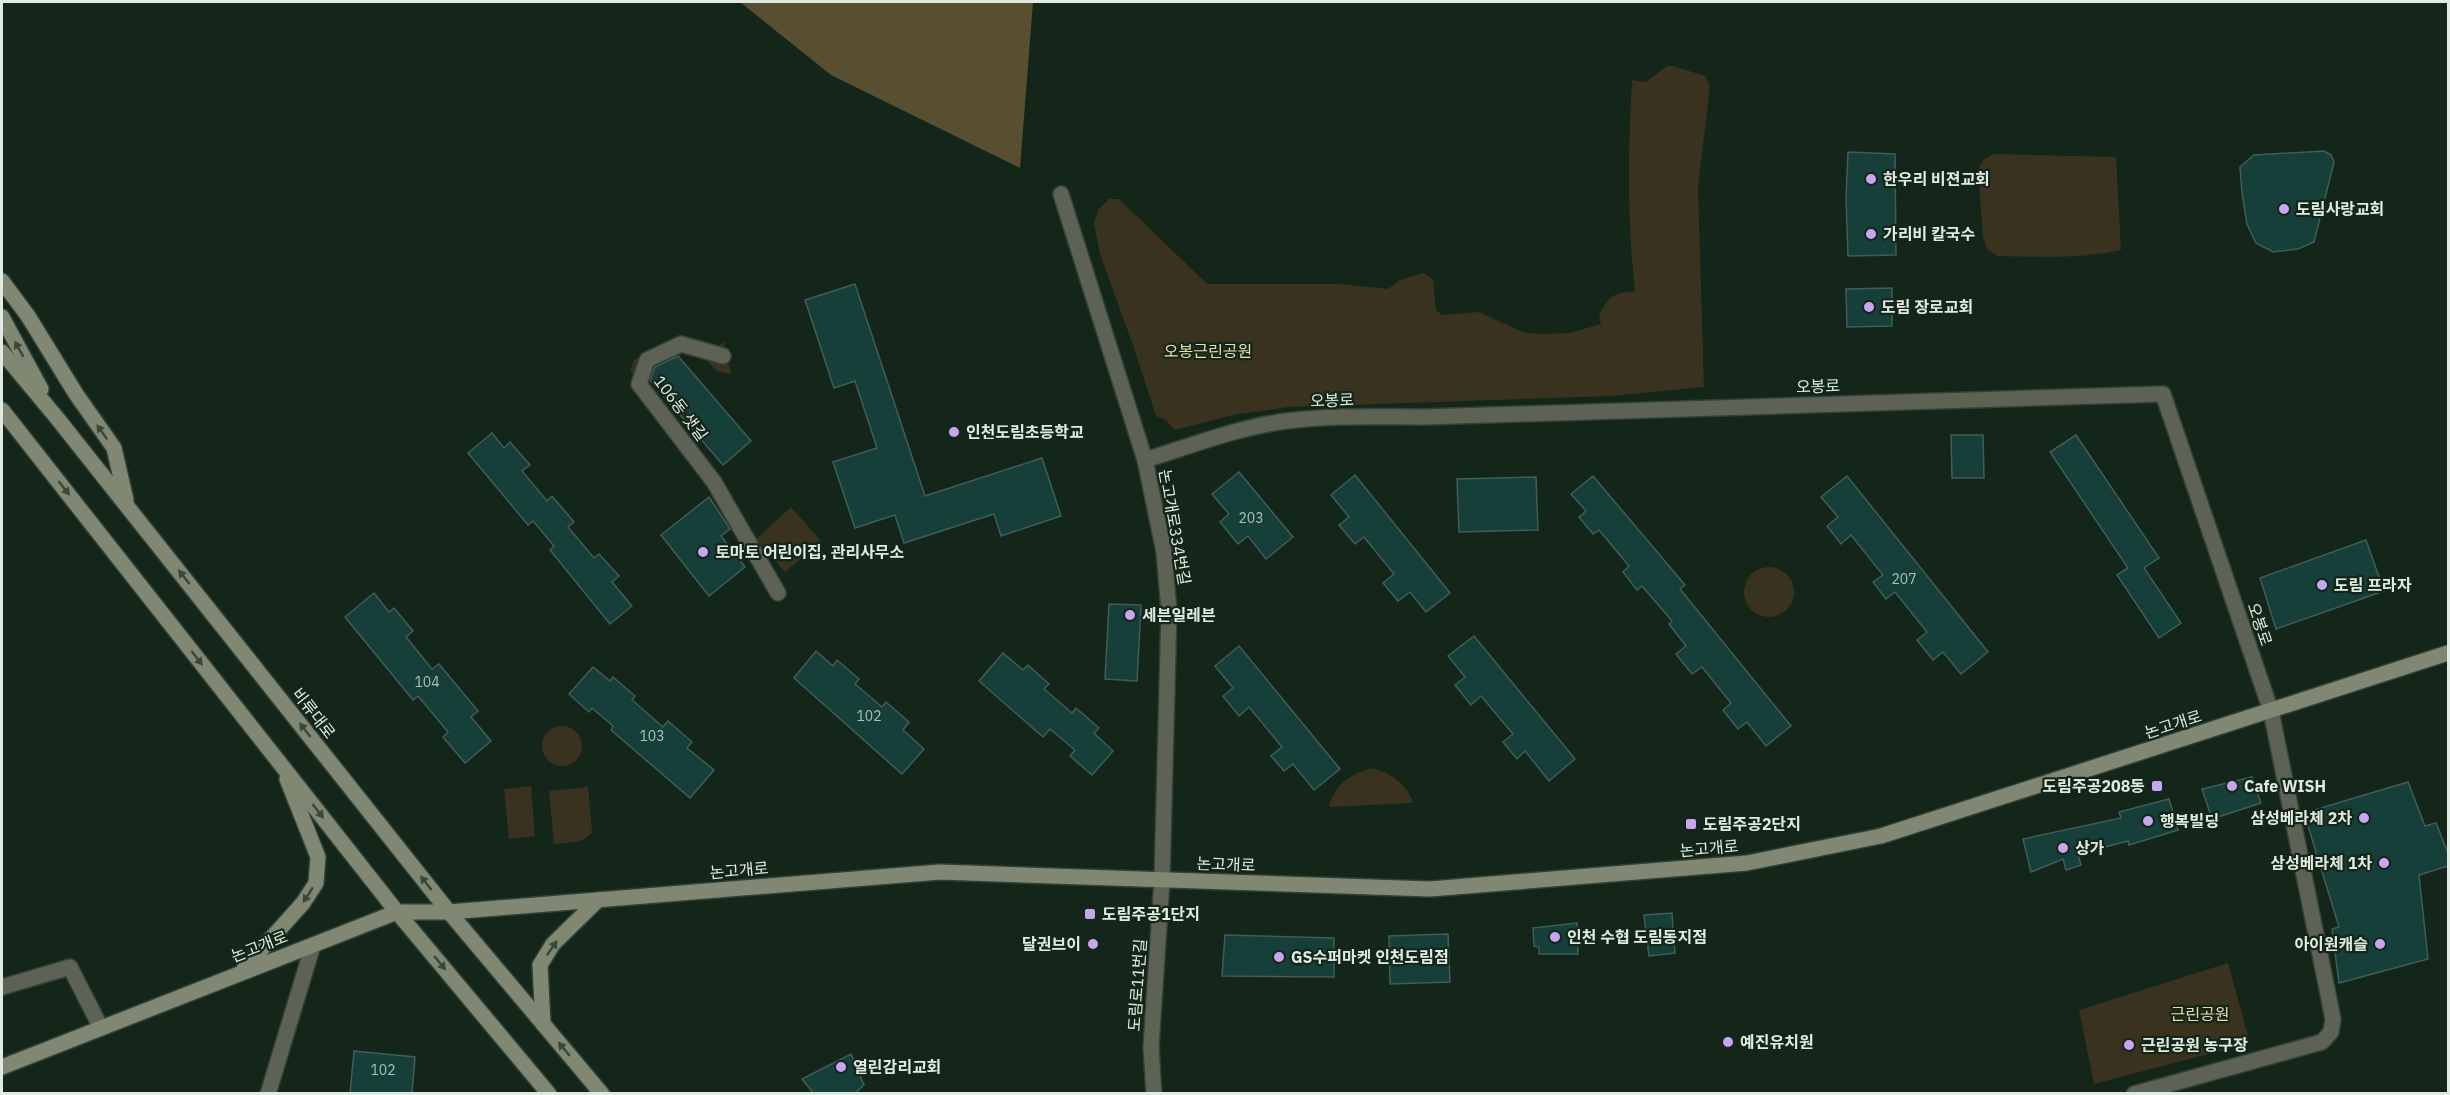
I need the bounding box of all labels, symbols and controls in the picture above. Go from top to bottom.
place label: 한우리 비젼교회 [1883,169,1990,189]
marker: 한우리 비젼교회 [1864,172,1878,186]
place label: 도림사랑교회 [2296,199,2384,219]
marker: 도림사랑교회 [2277,202,2291,216]
place label: 가리비 칼국수 [1883,224,1975,244]
marker: 가리비 칼국수 [1864,227,1878,241]
place label: 도림 장로교회 [1881,297,1973,317]
marker: 도림 장로교회 [1862,300,1876,314]
one-way arrow [14,340,24,357]
park label: 오봉근린공원 [1164,341,1252,361]
street label: 106동 샛길 [650,371,712,445]
street label: 오봉로 [1796,375,1841,397]
street label: 오봉로 [1310,389,1355,411]
place label: 인천도림초등학교 [966,422,1084,442]
one-way arrow [96,424,108,440]
marker: 인천도림초등학교 [947,425,961,439]
street label: 논고개로334번길 [1155,468,1195,586]
one-way arrow [57,480,69,495]
house number: 203 [1238,509,1264,527]
place label: 토마토 어린이집, 관리사무소 [715,542,904,562]
marker: 토마토 어린이집, 관리사무소 [696,545,710,559]
one-way arrow [178,570,190,585]
house number: 207 [1891,570,1917,588]
place label: 도림 프라자 [2334,575,2412,595]
marker: 도림 프라자 [2315,578,2329,592]
street label: 오봉로 [2243,600,2277,648]
place label: 세븐일레븐 [1142,605,1216,625]
marker: 세븐일레븐 [1123,608,1137,622]
one-way arrow [191,650,203,665]
house number: 104 [414,673,440,691]
street label: 비류대로 [288,684,340,743]
street label: 논고개로 [2142,705,2204,743]
house number: 102 [856,707,882,725]
one-way arrow [298,722,311,738]
house number: 103 [639,727,665,745]
place label: 도림주공208동 [2043,776,2145,796]
place label: Cafe WISH [2244,776,2326,796]
marker: 도림주공208동 [2150,779,2164,793]
marker: Cafe WISH [2225,779,2239,793]
one-way arrow [311,803,324,819]
place label: 삼성베라체 2차 [2250,808,2352,828]
place label: 행복빌딩 [2160,811,2219,831]
marker: 삼성베라체 2차 [2357,811,2371,825]
place label: 도림주공2단지 [1703,814,1801,834]
marker: 행복빌딩 [2141,814,2155,828]
marker: 도림주공2단지 [1684,817,1698,831]
street label: 논고개로 [1679,835,1739,861]
place label: 상가 [2075,838,2105,858]
marker: 상가 [2056,841,2070,855]
street label: 논고개로 [1196,853,1256,875]
place label: 삼성베라체 1차 [2270,853,2372,873]
marker: 삼성베라체 1차 [2377,856,2391,870]
street label: 논고개로 [709,857,769,883]
one-way arrow [420,876,433,891]
one-way arrow [302,887,313,904]
place label: 도림주공1단지 [1102,904,1200,924]
marker: 도림주공1단지 [1083,907,1097,921]
street label: 논고개로 [228,926,290,966]
place label: 인천 수협 도림동지점 [1567,927,1707,947]
marker: 인천 수협 도림동지점 [1548,930,1562,944]
place label: 달권브이 [1022,934,1081,954]
place label: 아이원캐슬 [2294,934,2368,954]
marker: 달권브이 [1086,937,1100,951]
marker: 아이원캐슬 [2373,937,2387,951]
street label: 도림로11번길 [1124,938,1150,1032]
one-way arrow [546,940,558,956]
place label: GS수퍼마켓 인천도림점 [1291,947,1449,967]
marker: GS수퍼마켓 인천도림점 [1272,950,1286,964]
one-way arrow [433,955,446,970]
park label: 근린공원 [2171,1004,2229,1024]
place label: 예진유치원 [1740,1032,1814,1052]
marker: 예진유치원 [1721,1035,1735,1049]
place label: 근린공원 농구장 [2141,1035,2248,1055]
marker: 근린공원 농구장 [2122,1038,2136,1052]
one-way arrow [558,1041,571,1057]
place label: 열린감리교회 [853,1057,941,1077]
marker: 열린감리교회 [834,1060,848,1074]
house number: 102 [370,1061,396,1079]

